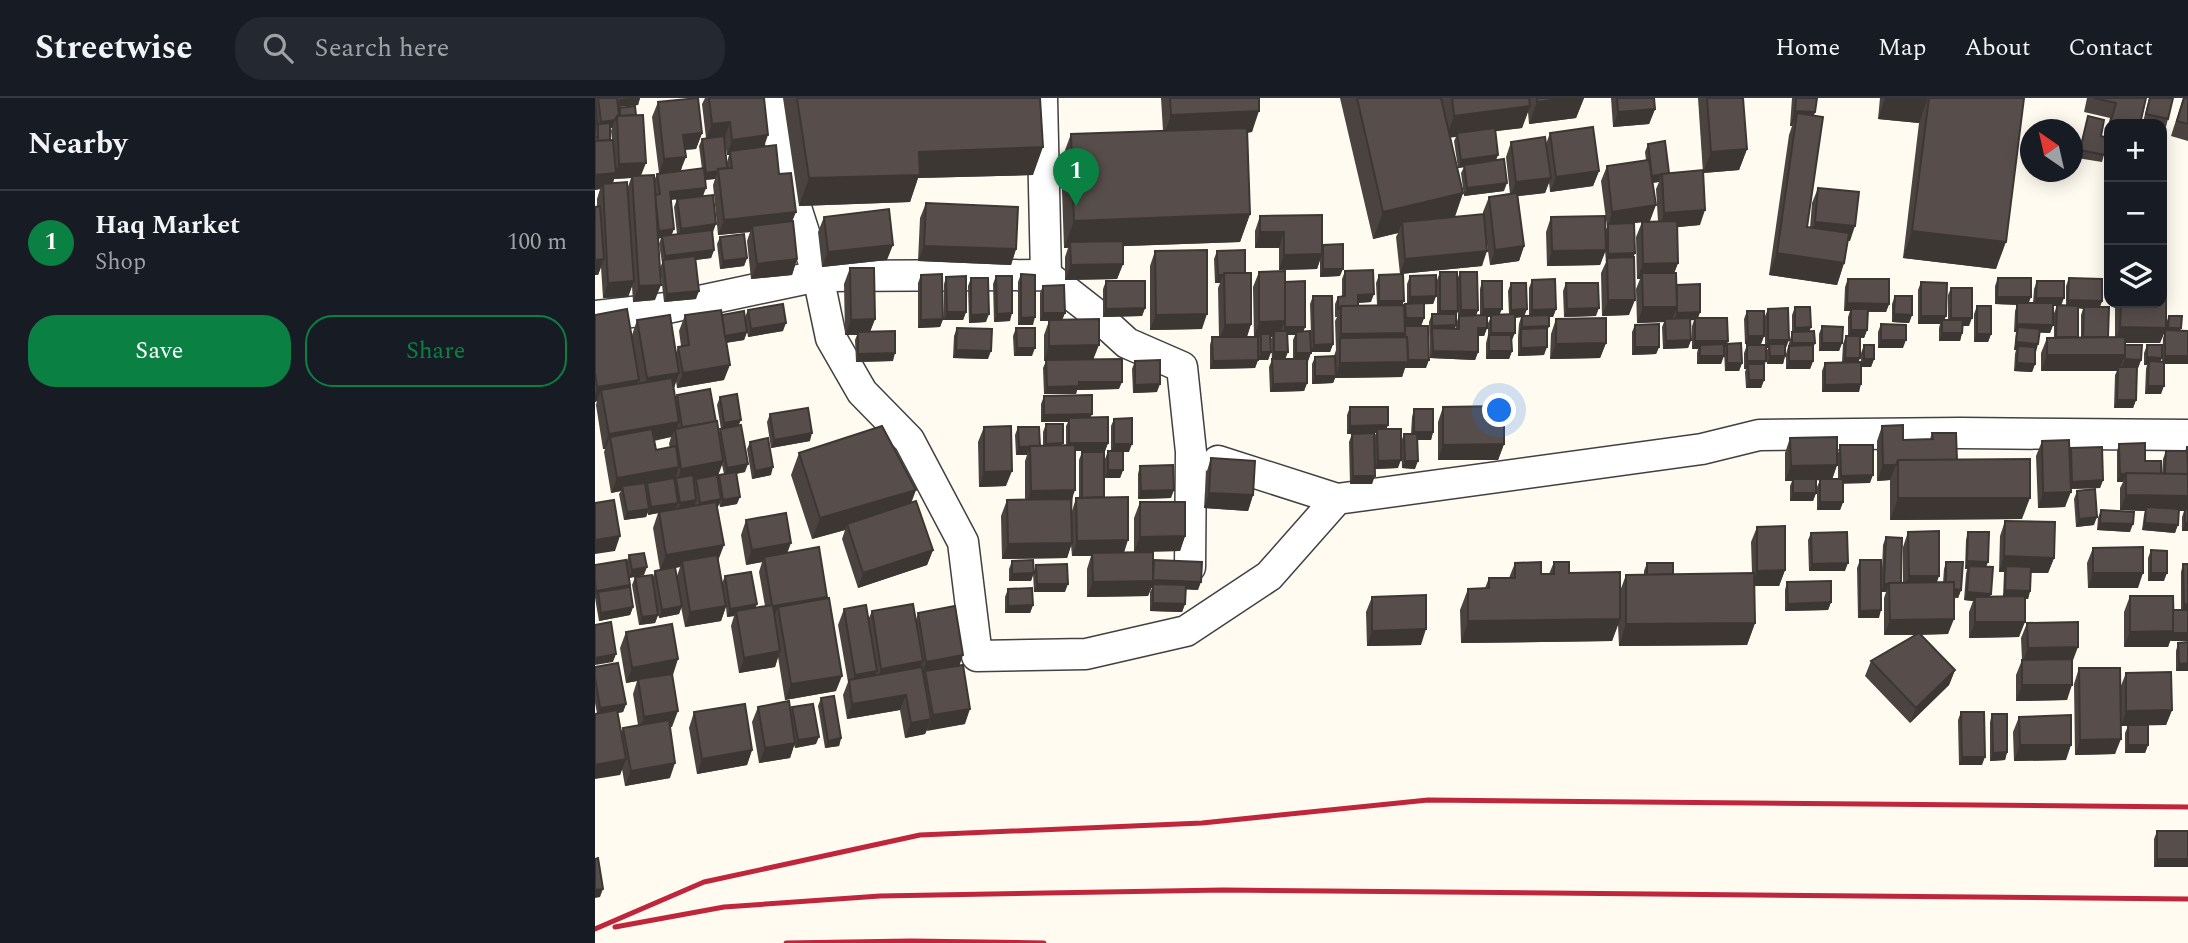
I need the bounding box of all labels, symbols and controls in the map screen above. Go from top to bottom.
search box [235,17,725,80]
text: Streetwise [35,23,193,73]
text: Search here [315,28,449,68]
icon: search [259,29,297,67]
text: Home [1775,30,1840,66]
text: Map [1878,30,1926,66]
text: About [1964,30,2030,66]
text: Contact [2068,30,2153,66]
north arrow [2020,119,2083,182]
map controls [2104,119,2167,308]
button: + [2104,119,2167,182]
text: Nearby [28,121,127,167]
pin: 1 [1053,148,1099,206]
button: − [2104,182,2167,245]
text: Haq Market [95,205,240,245]
text: 1 [45,225,57,260]
text: 100 m [507,225,567,260]
text: Shop [95,245,146,280]
button: layers [2104,245,2167,308]
button: Save [28,315,291,387]
button: Share [305,315,567,387]
your location [1482,393,1516,427]

